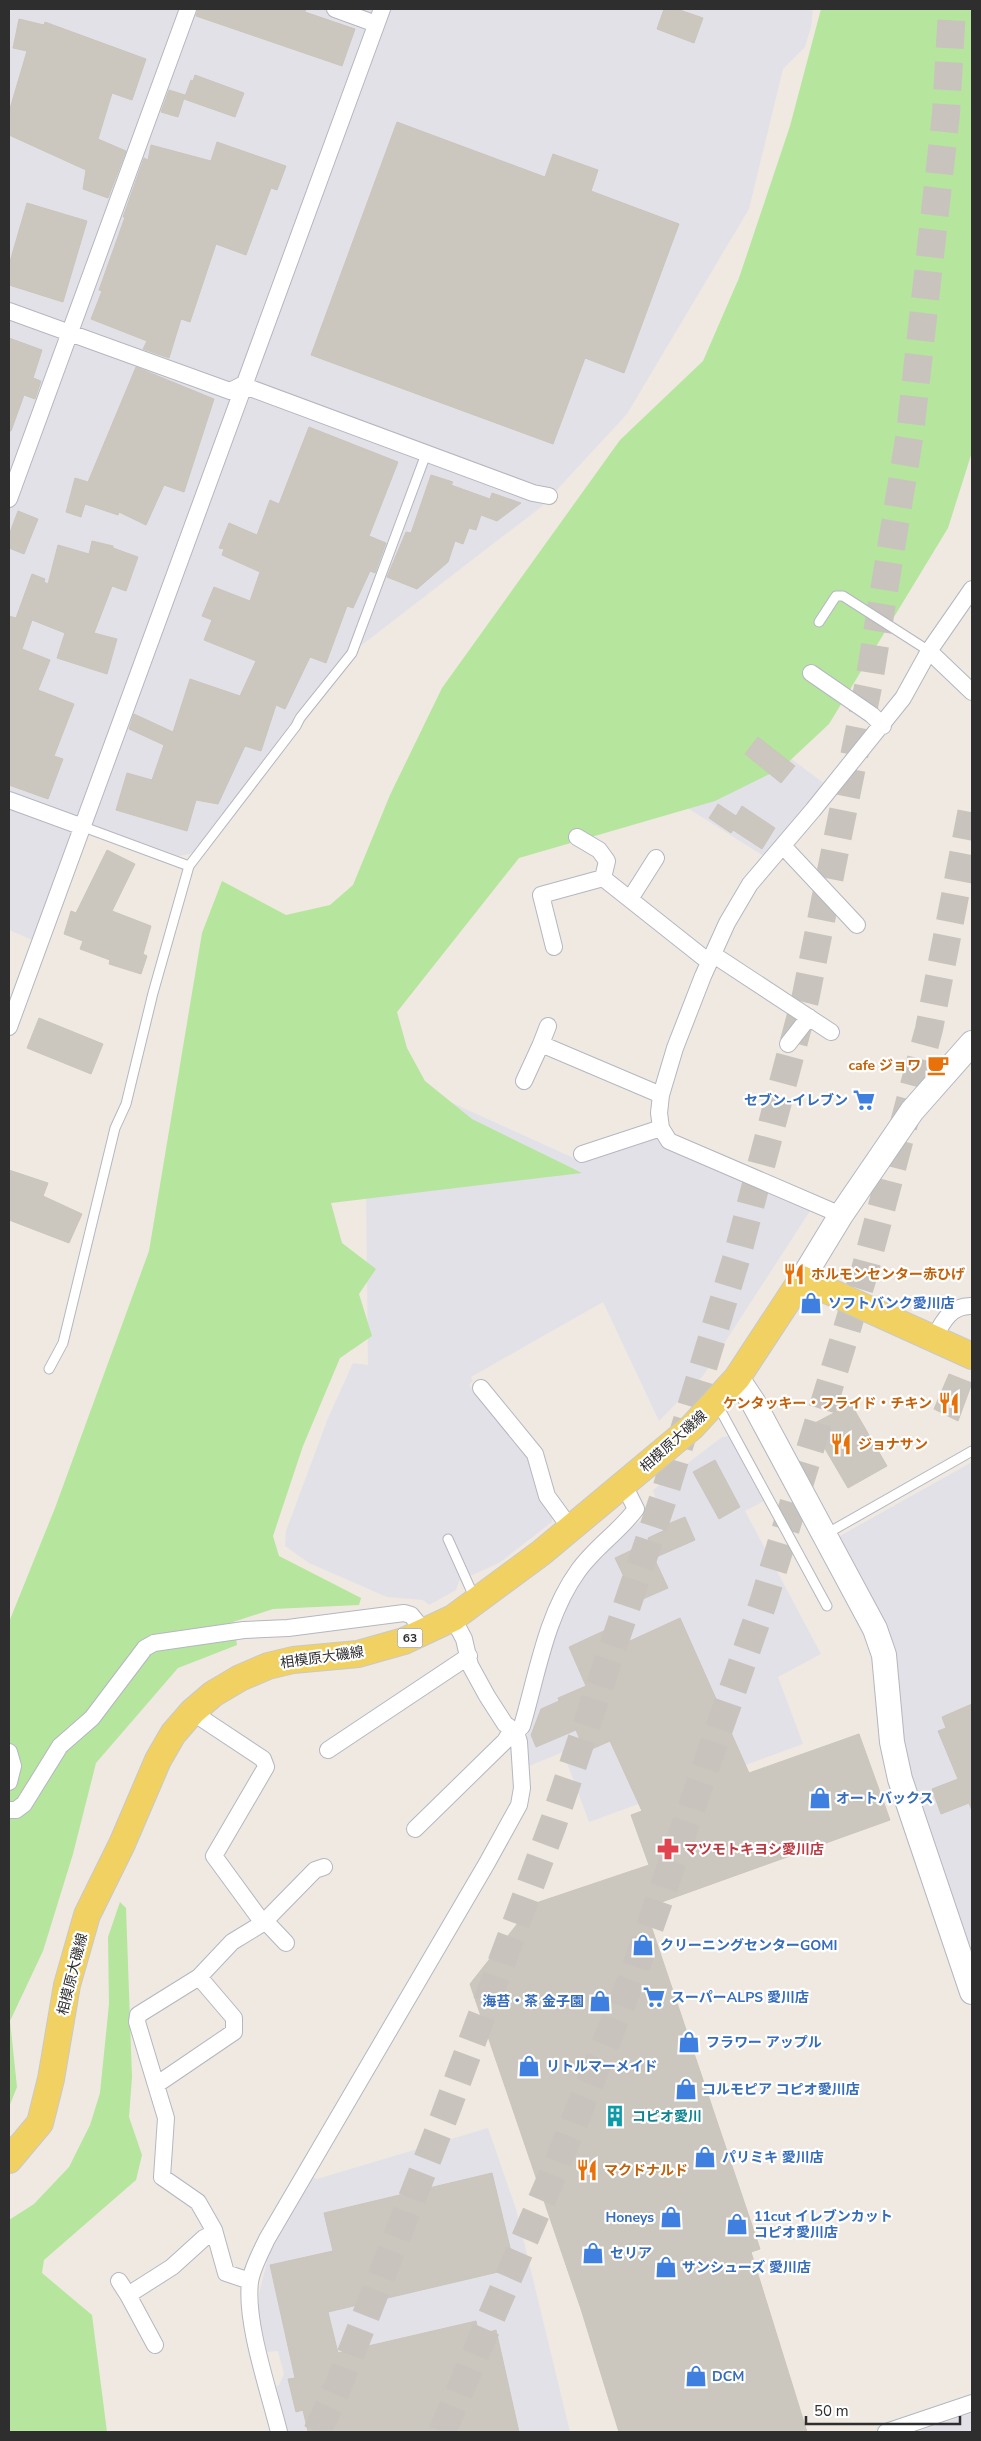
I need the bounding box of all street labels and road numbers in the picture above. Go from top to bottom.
street label: 相模原大磯線 [636,1406,711,1477]
road number: 63 [398,1629,422,1648]
street label: 相模原大磯線 [279,1642,365,1673]
street label: 相模原大磯線 [53,1931,92,2017]

